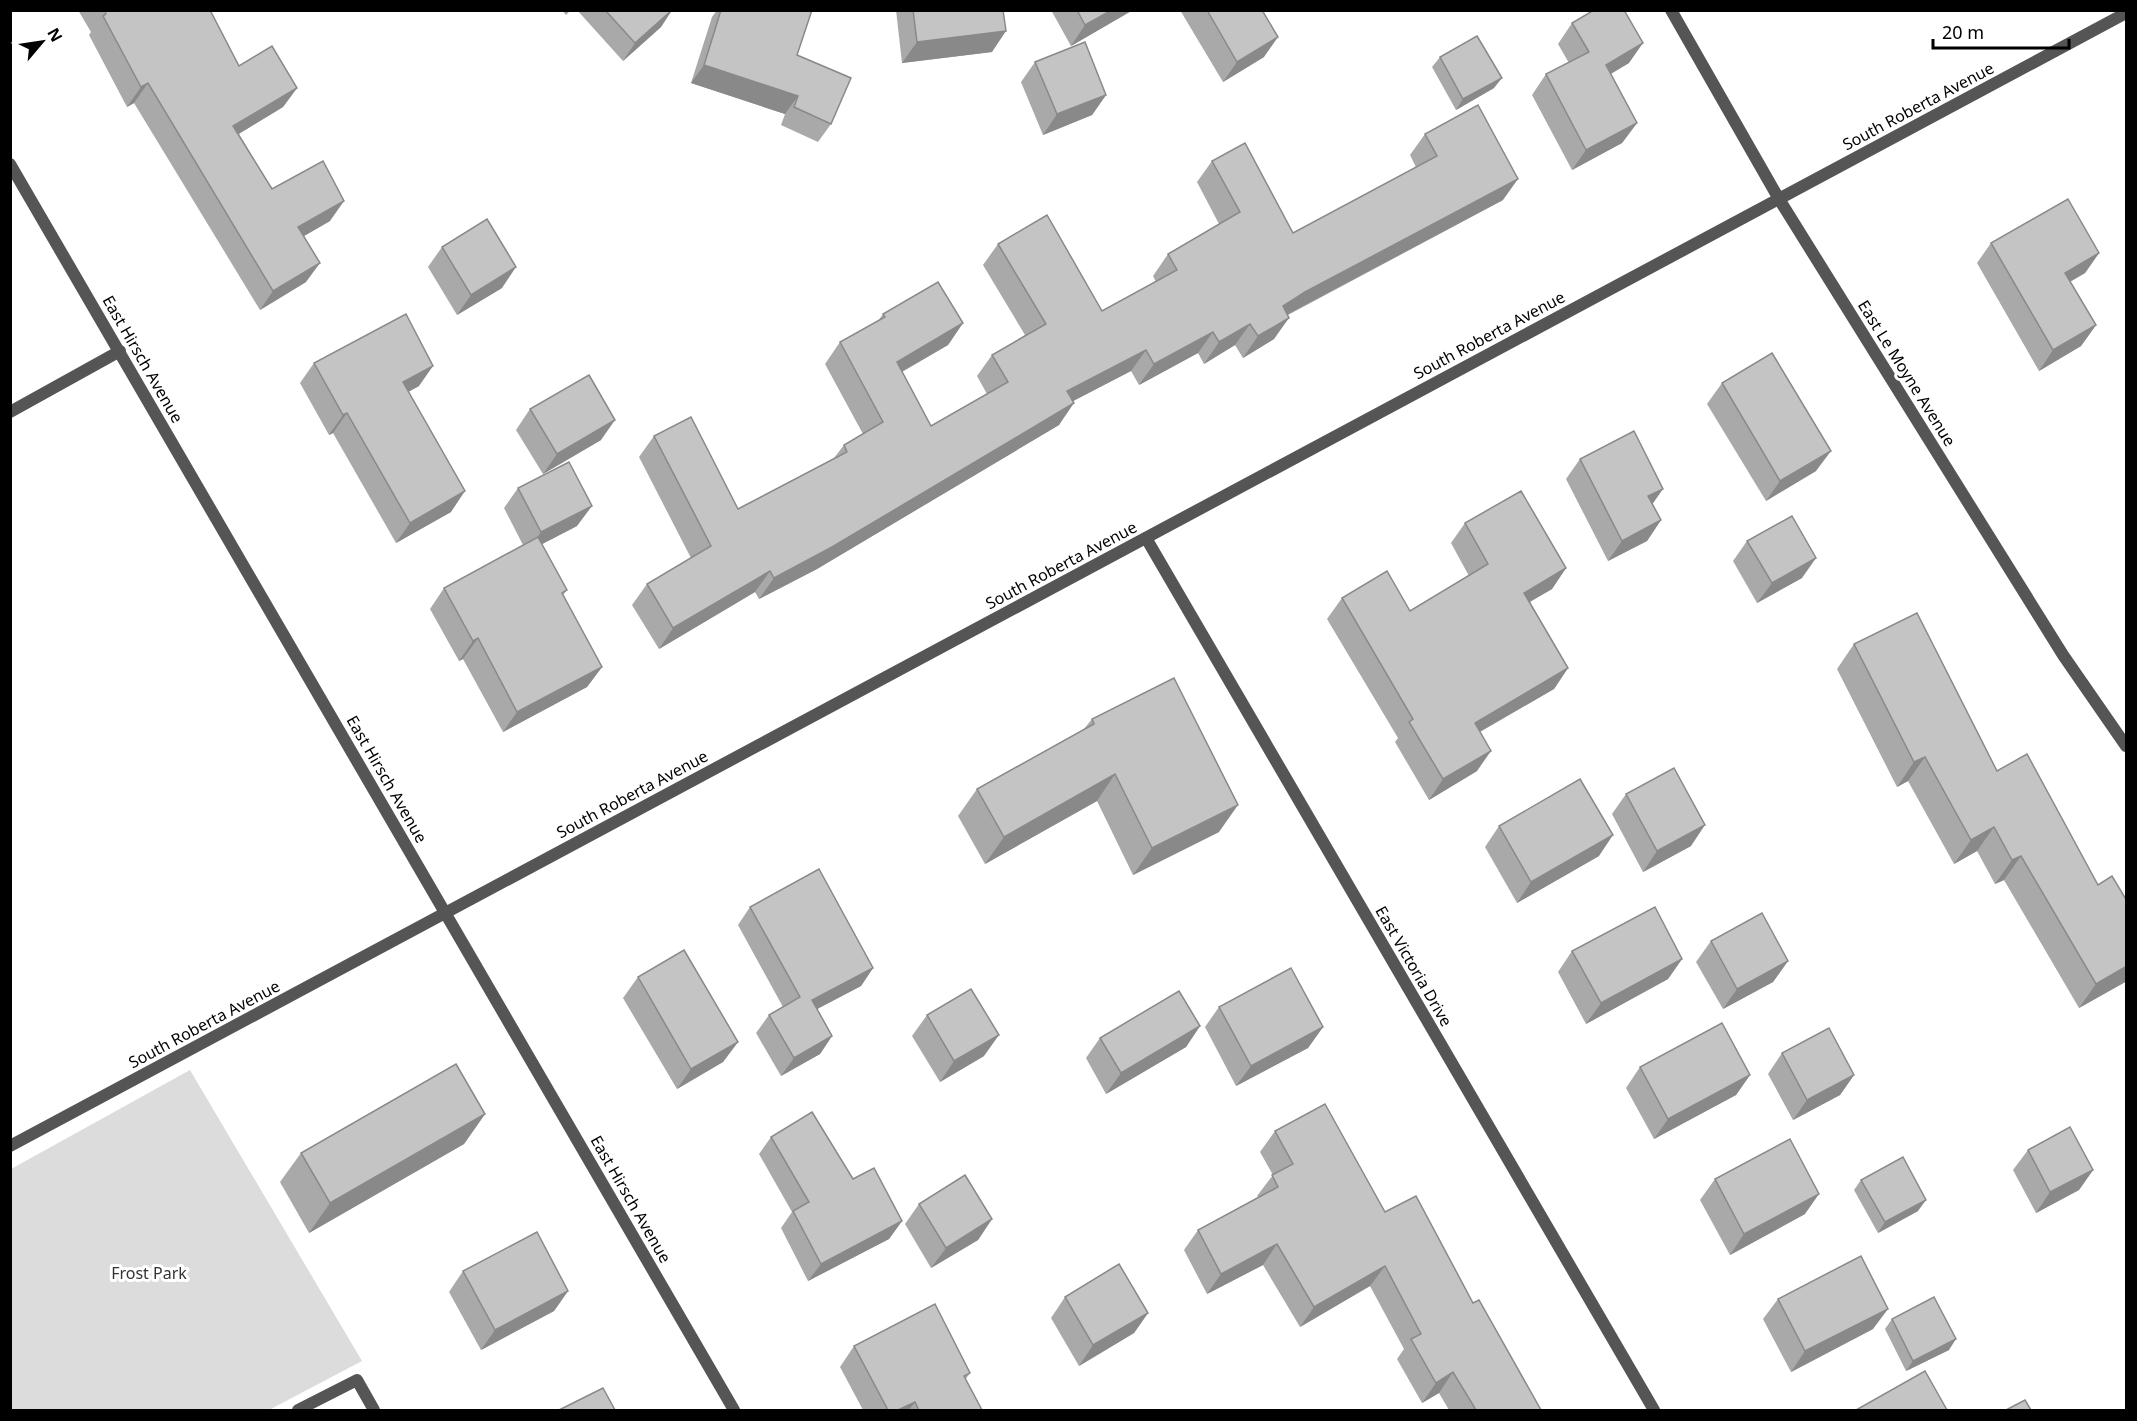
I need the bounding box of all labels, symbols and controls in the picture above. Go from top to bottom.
north arrow [12,12,72,72]
scale bar [1933,12,2070,50]
text: 20 m [1942,20,1984,44]
text: N [42,24,68,46]
street label: South Roberta Avenue [1839,57,1997,155]
street label: South Roberta Avenue [1410,286,1568,384]
street label: East Hirsch Avenue [98,291,188,427]
street label: East Le Moyne Avenue [1853,296,1961,450]
street label: South Roberta Avenue [982,516,1140,614]
street label: East Hirsch Avenue [342,711,432,847]
street label: South Roberta Avenue [553,745,711,843]
street label: East Victoria Drive [1371,902,1457,1030]
street label: South Roberta Avenue [125,975,283,1073]
street label: East Hirsch Avenue [586,1131,676,1267]
park label: Frost Park [111,1262,187,1284]

